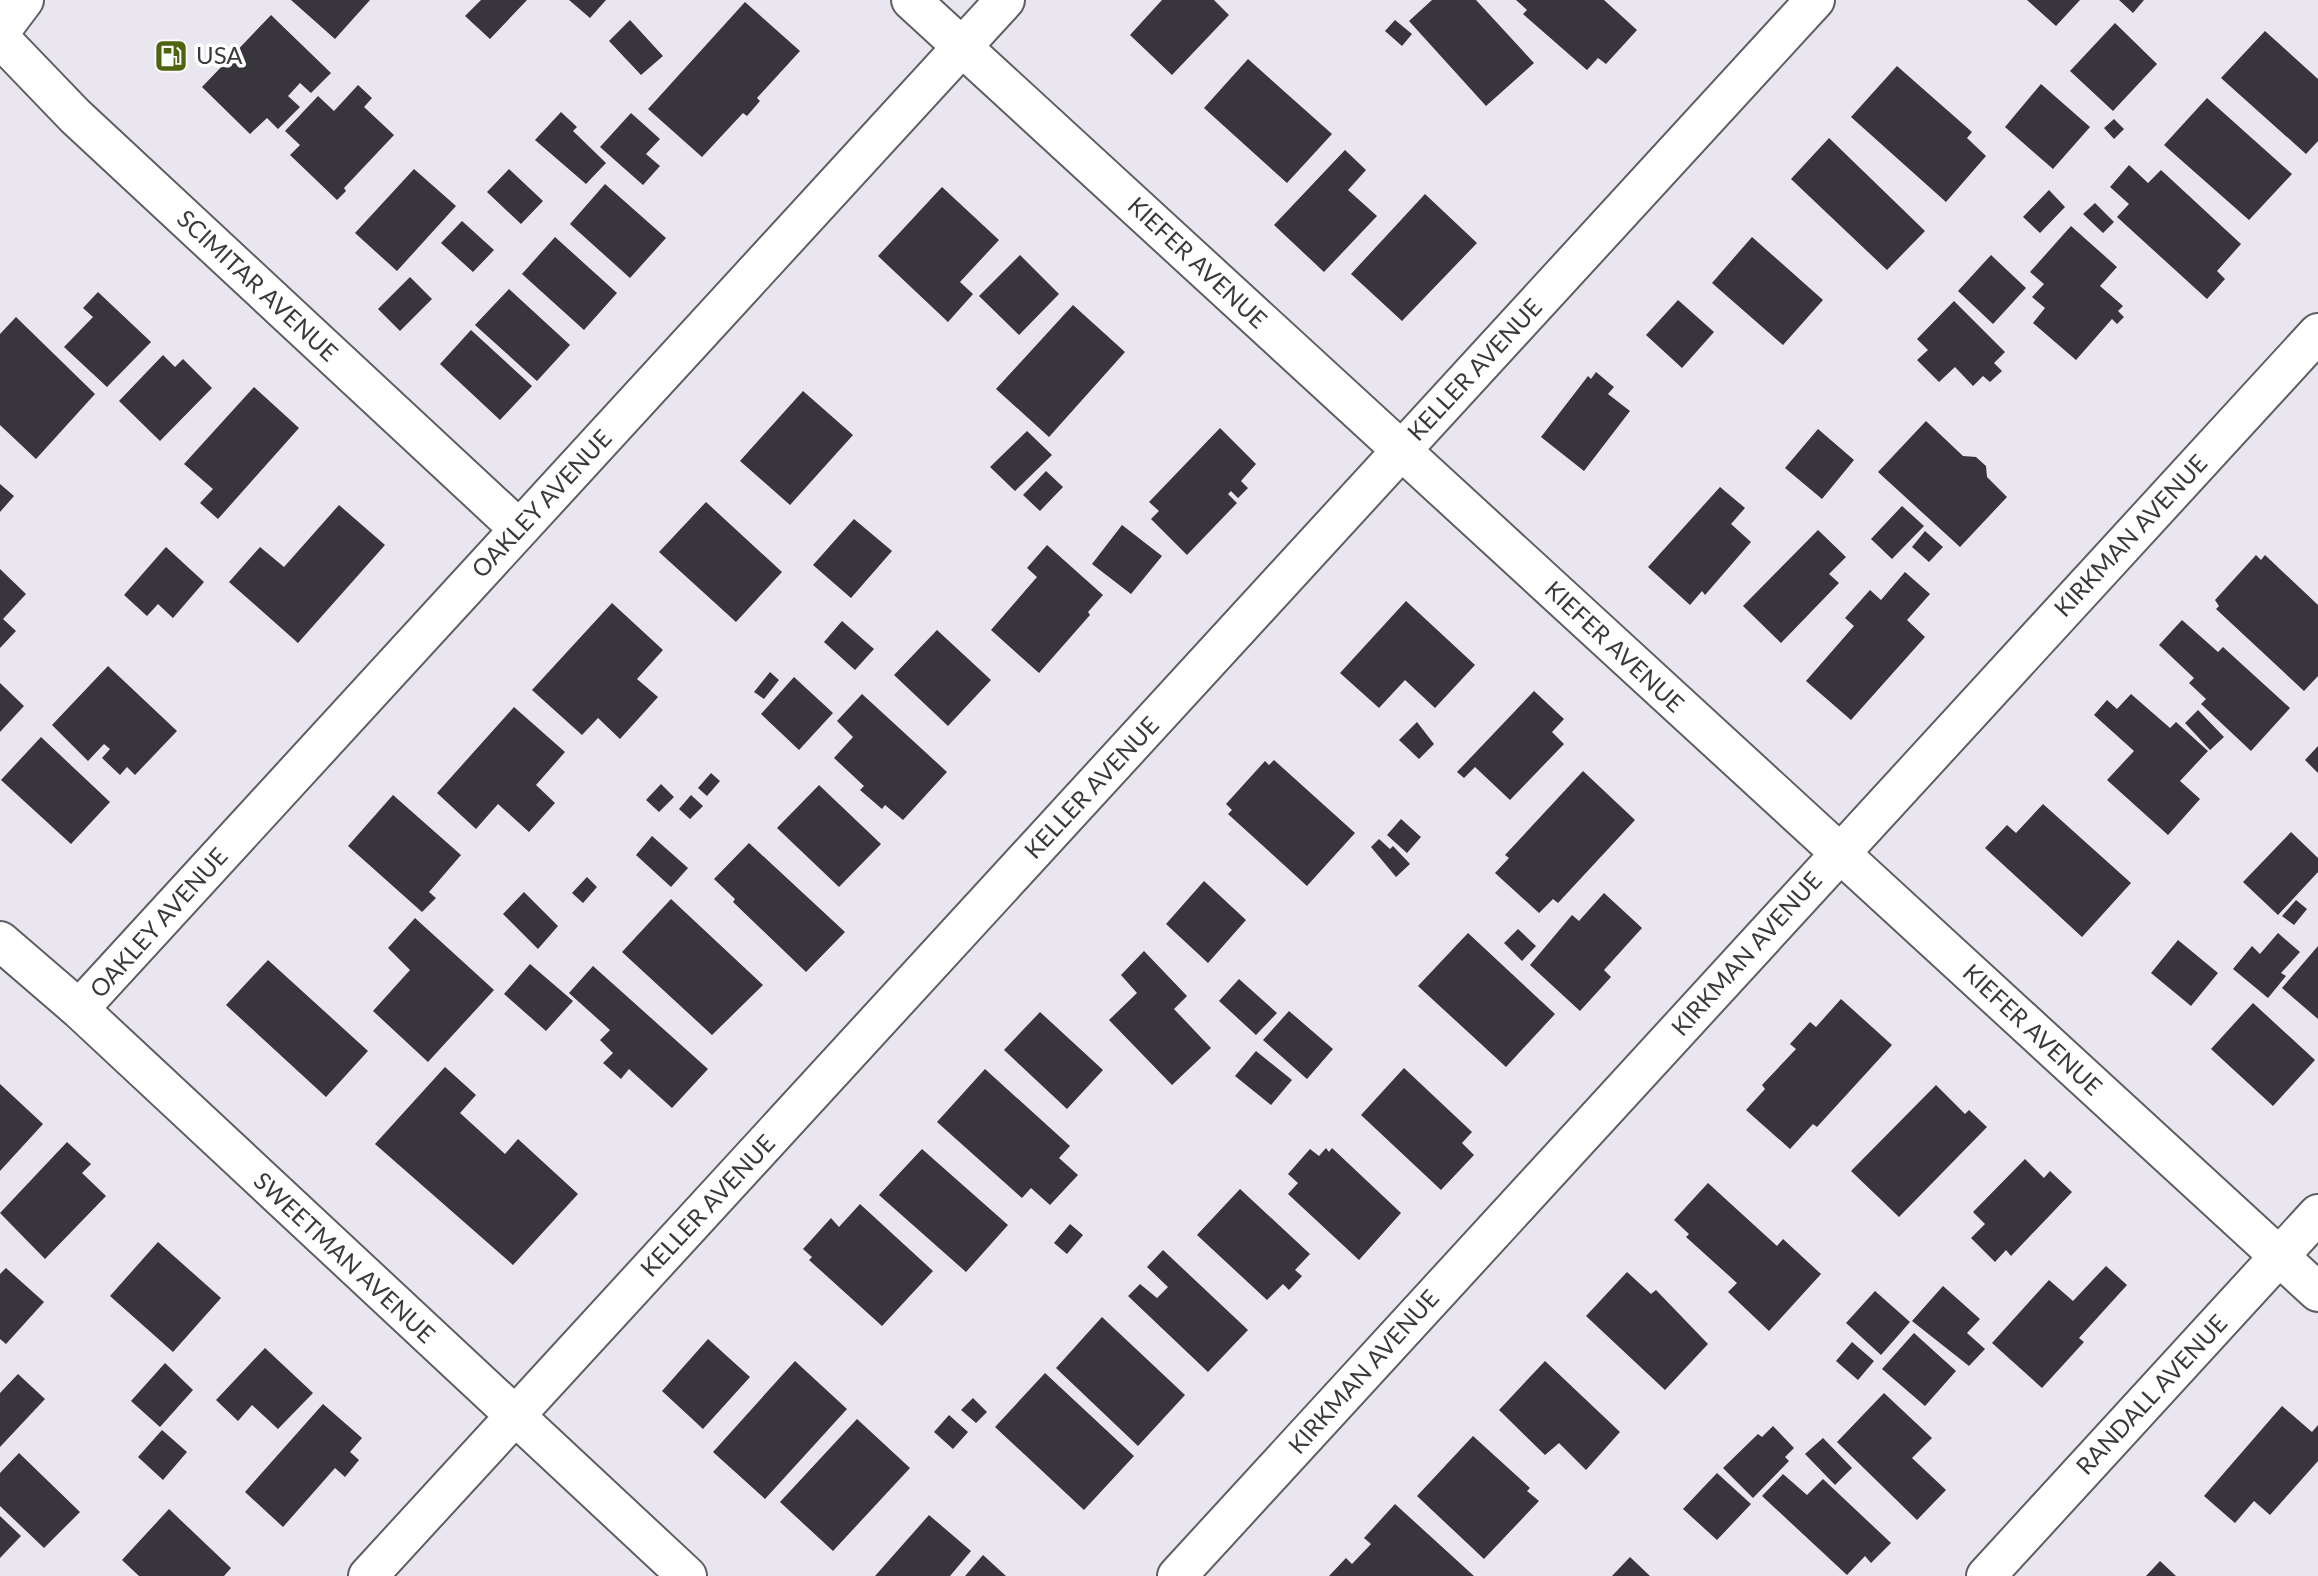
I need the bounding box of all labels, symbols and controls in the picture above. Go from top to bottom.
fuel station icon: USA [152,37,190,75]
place label: USA [196,40,243,69]
street label: KIEFER AVENUE [1123,190,1273,334]
street label: SCIMITAR AVENUE [172,203,344,367]
street label: KELLER AVENUE [1401,292,1547,446]
street label: OAKLEY AVENUE [465,423,617,583]
street label: KIRKMAN AVENUE [2047,448,2212,622]
street label: KIEFER AVENUE [1540,574,1690,718]
street label: KELLER AVENUE [1018,710,1164,864]
street label: OAKLEY AVENUE [83,841,233,1003]
street label: KIRKMAN AVENUE [1665,865,1827,1041]
street label: KIEFER AVENUE [1958,957,2108,1101]
street label: KELLER AVENUE [634,1128,780,1282]
street label: SWEETMAN AVENUE [249,1166,442,1348]
street label: KIRKMAN AVENUE [1282,1283,1444,1459]
street label: RANDALL AVENUE [2069,1308,2232,1480]

